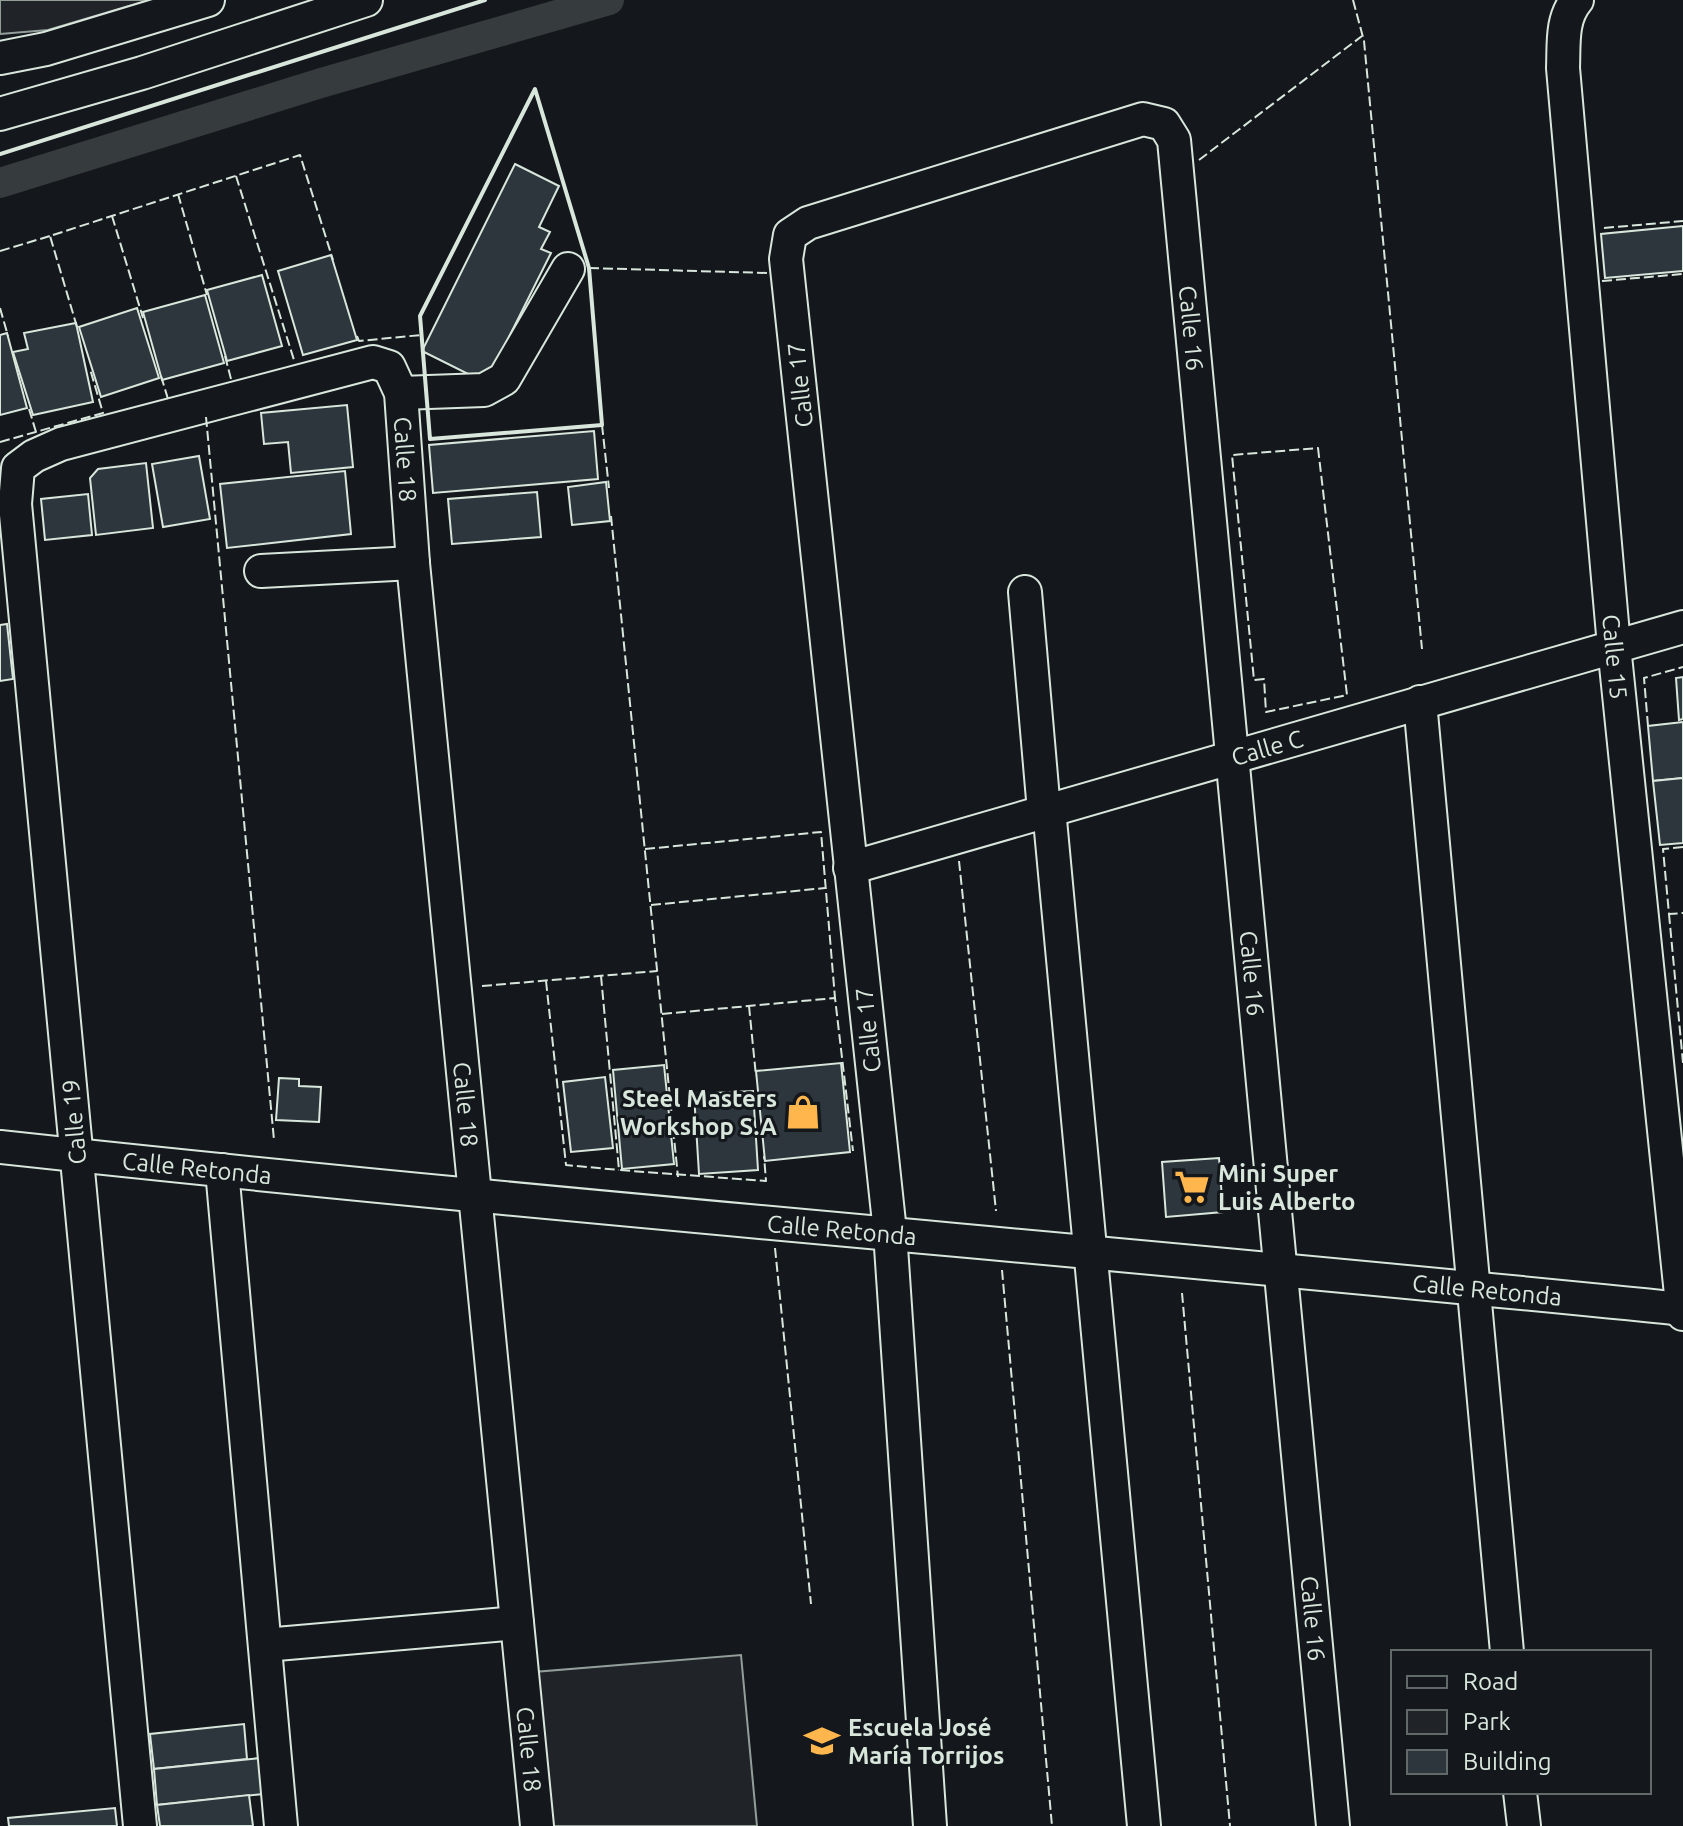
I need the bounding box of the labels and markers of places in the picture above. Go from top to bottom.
place label: Steel Masters Workshop S.A [620,1085,777,1140]
shop icon: Steel Masters Workshop S.A [784,1093,822,1131]
place label: Mini Super Luis Alberto [1218,1160,1356,1215]
supermarket icon: Mini Super Luis Alberto [1173,1168,1211,1206]
place label: Escuela José María Torrijos [848,1714,1004,1769]
school or university icon: Escuela José María Torrijos [803,1722,841,1760]

